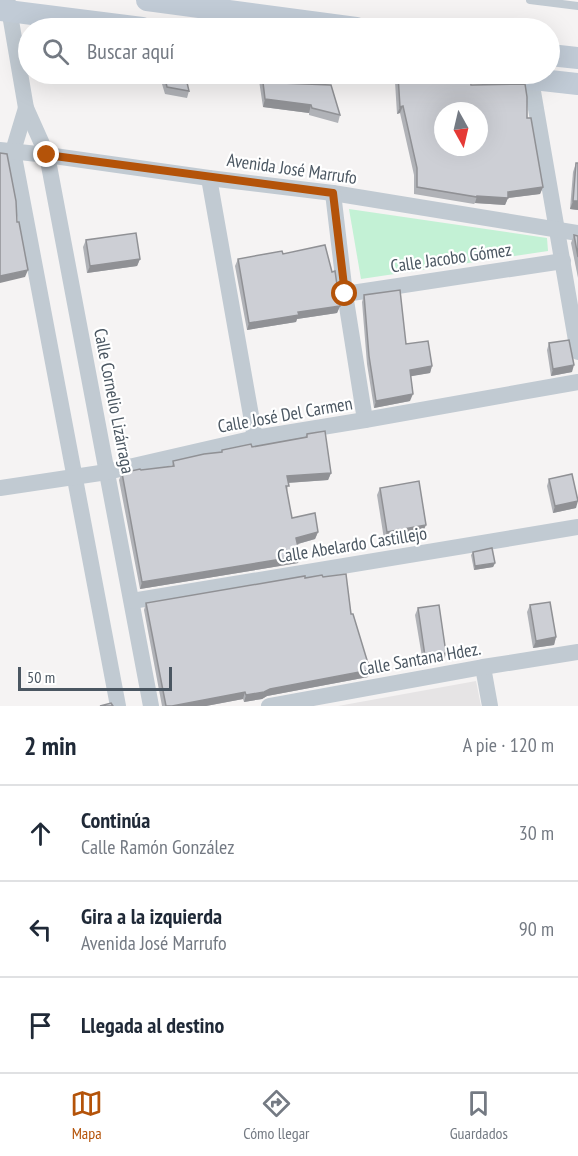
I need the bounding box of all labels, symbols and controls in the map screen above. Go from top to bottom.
search box [18,18,560,84]
icon: search [39,35,72,68]
text: Buscar aquí [87,37,174,65]
north arrow [434,102,488,156]
route end [33,141,59,167]
street label: Avenida José Marrufo [226,148,359,189]
street label: Calle Jacobo Gómez [389,238,513,277]
route start [331,280,357,306]
street label: Calle Cornelio Lizárraga [89,326,140,475]
street label: Calle José Del Carmen [216,391,354,438]
street label: Calle Abelardo Castillejo [275,521,429,568]
street label: Calle Santana Hdez. [357,636,483,681]
scale bar [18,664,172,692]
text: 50 m [27,667,55,687]
text: 2 min [24,729,77,762]
text: A pie · 120 m [463,732,554,758]
text: Continúa [81,806,150,834]
icon: ahead [24,817,57,850]
text: 30 m [519,820,554,846]
text: Calle Ramón González [81,834,234,860]
text: Gira a la izquierda [81,902,222,930]
icon: left [24,913,57,946]
text: 90 m [519,916,554,942]
text: Avenida José Marrufo [81,930,227,956]
icon: arrive [24,1009,57,1042]
text: Llegada al destino [81,1011,224,1039]
tab: Mapa [70,1087,103,1143]
tab: Cómo llegar [243,1087,309,1143]
tab: Guardados [450,1087,508,1143]

